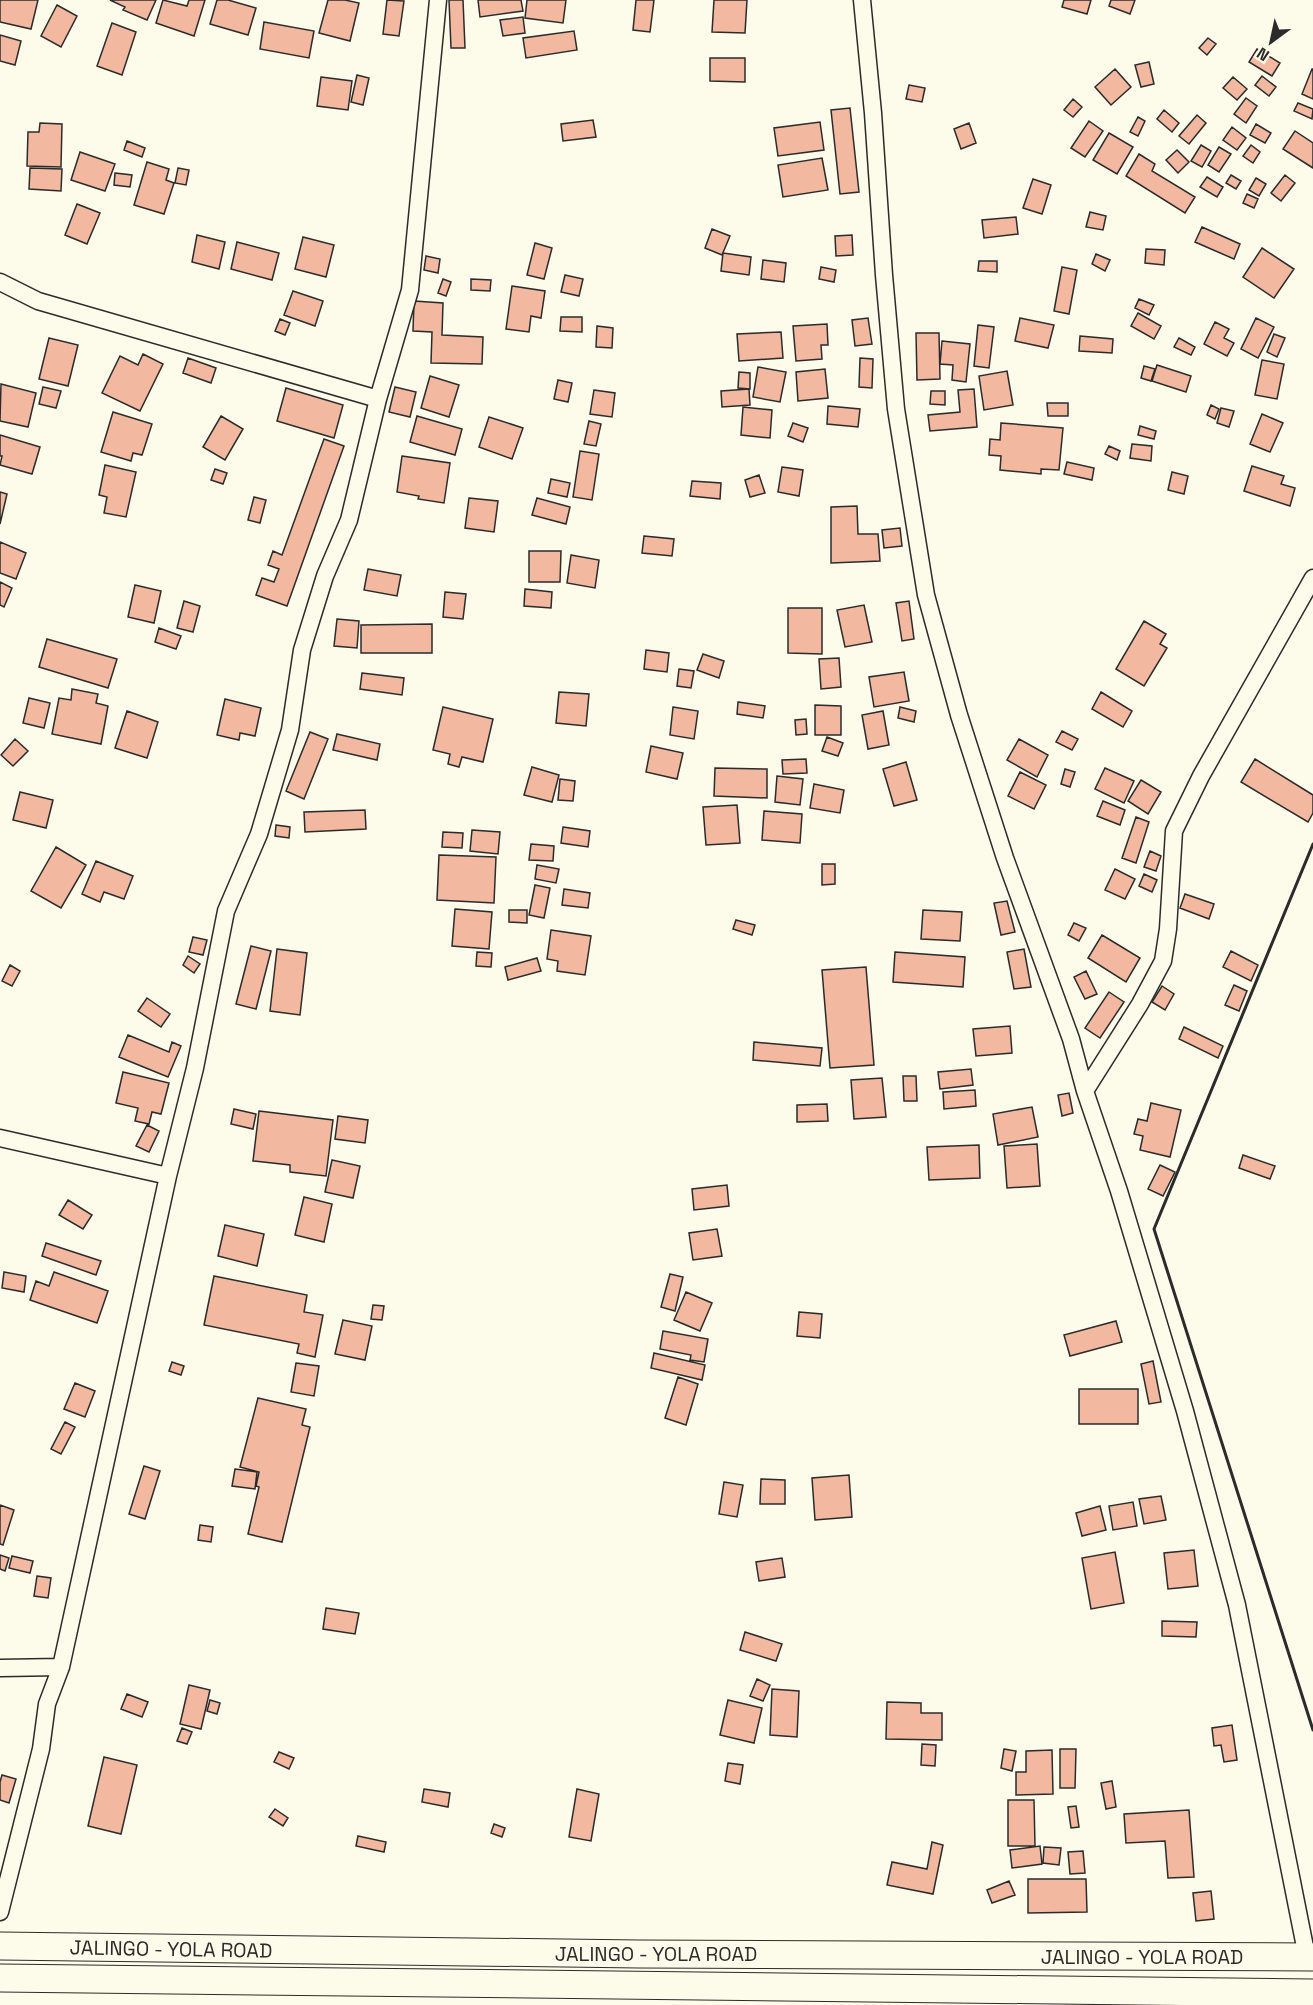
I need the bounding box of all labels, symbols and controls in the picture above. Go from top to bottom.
north arrow [1241,12,1301,72]
text: N [1253,42,1273,66]
street label: JALINGO - YOLA ROAD [69,1934,273,1964]
street label: JALINGO - YOLA ROAD [555,1941,757,1967]
street label: JALINGO - YOLA ROAD [1041,1944,1243,1970]

